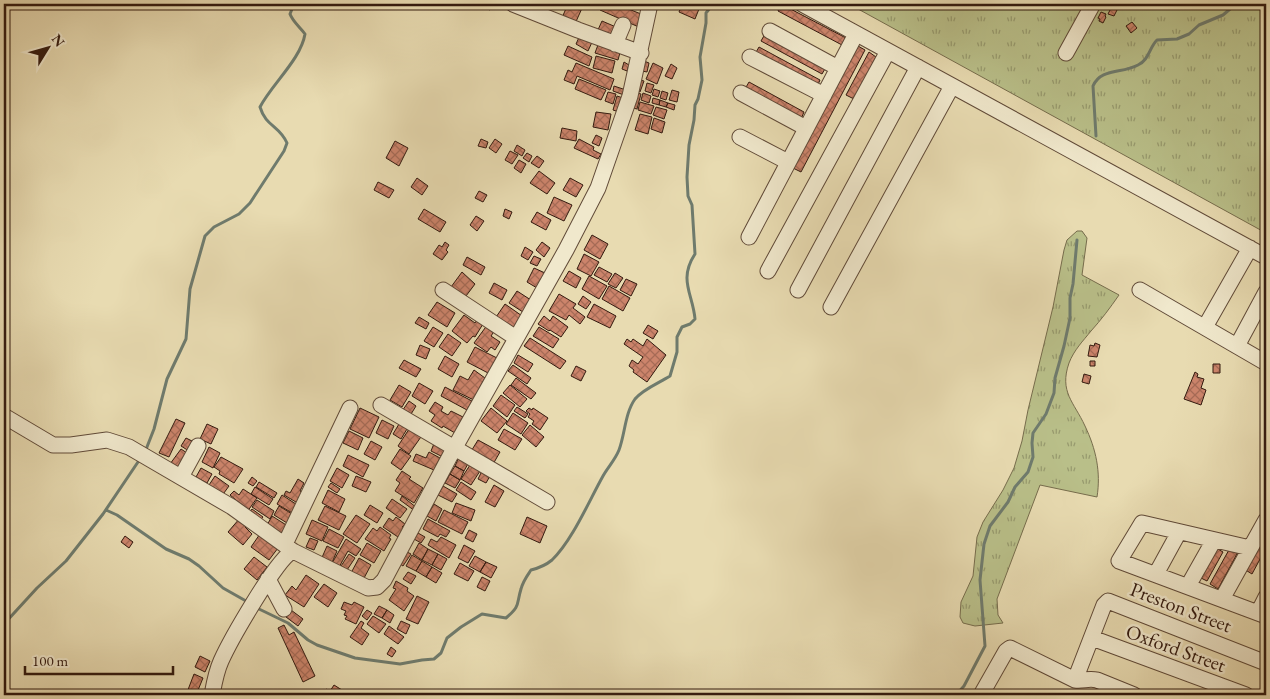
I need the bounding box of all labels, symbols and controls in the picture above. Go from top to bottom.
north arrow [22,22,72,72]
text: N [48,30,69,51]
street label: Preston Street [1127,576,1236,639]
street label: Oxford Street [1123,618,1230,678]
scale bar [25,644,172,676]
text: 100 m [32,651,69,670]

